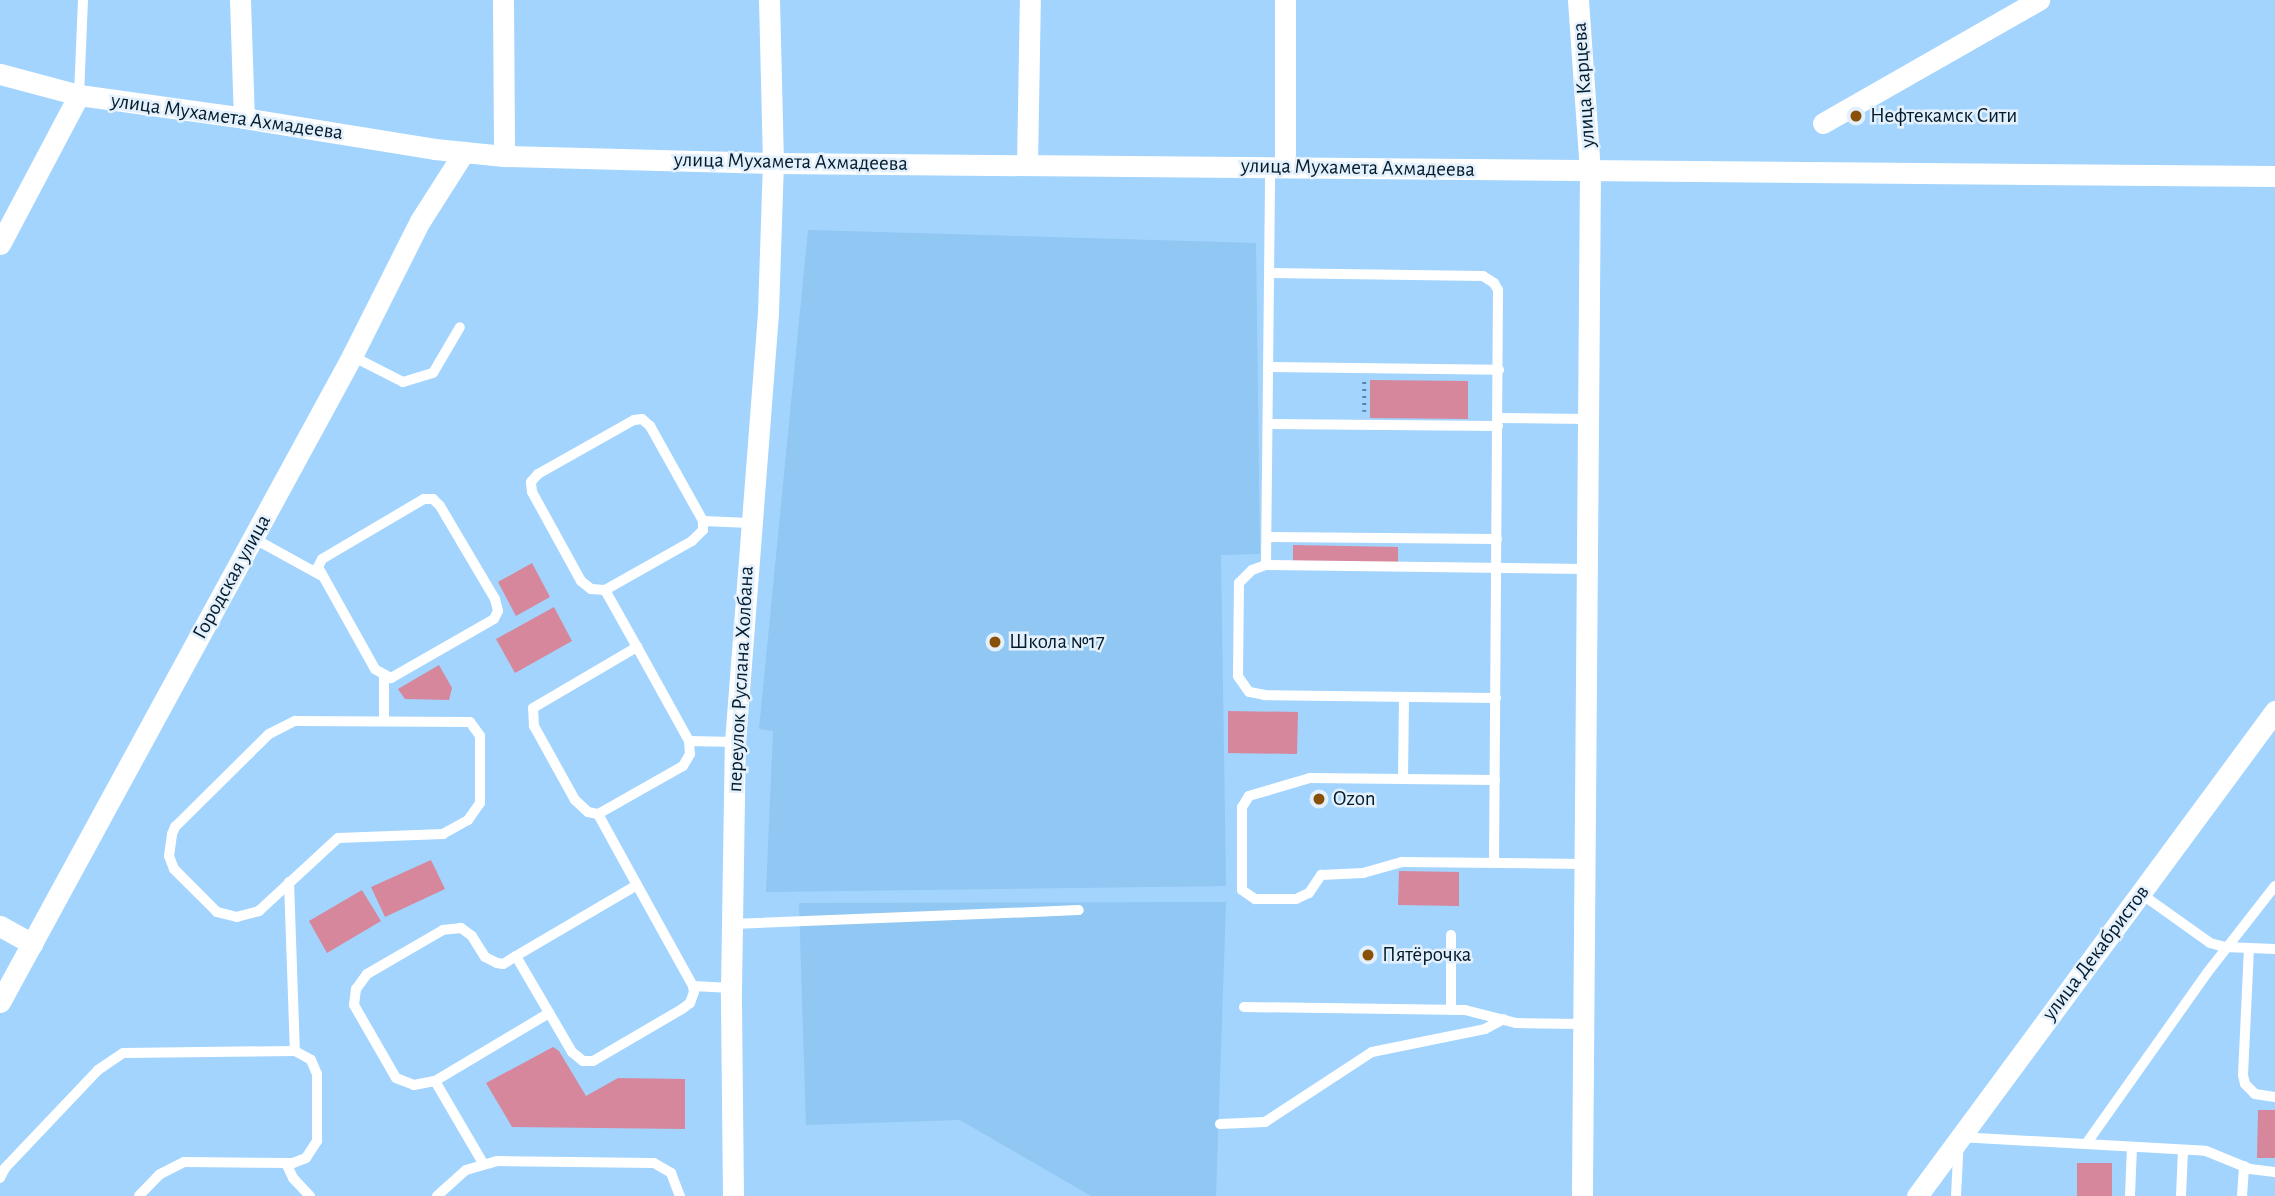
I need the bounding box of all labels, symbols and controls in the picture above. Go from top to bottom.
street label: улица Карцева [1567,21,1601,149]
street label: улица Мухамета Ахмадеева [109,88,345,146]
place label: Нефтекамск Сити [1870,103,2017,129]
marker: Нефтекамск Сити [1848,108,1864,124]
street label: улица Мухамета Ахмадеева [674,147,908,177]
street label: улица Мухамета Ахмадеева [1241,153,1475,183]
street label: Городская улица [187,510,277,644]
street label: переулок Руслана Холбана [722,565,760,793]
place label: Школа №17 [1009,629,1105,655]
marker: Школа №17 [987,634,1003,650]
place label: Ozon [1333,786,1376,812]
marker: Ozon [1311,791,1327,807]
street label: улица Декабристов [2037,880,2155,1026]
place label: Пятёрочка [1382,942,1471,968]
marker: Пятёрочка [1360,947,1376,963]

